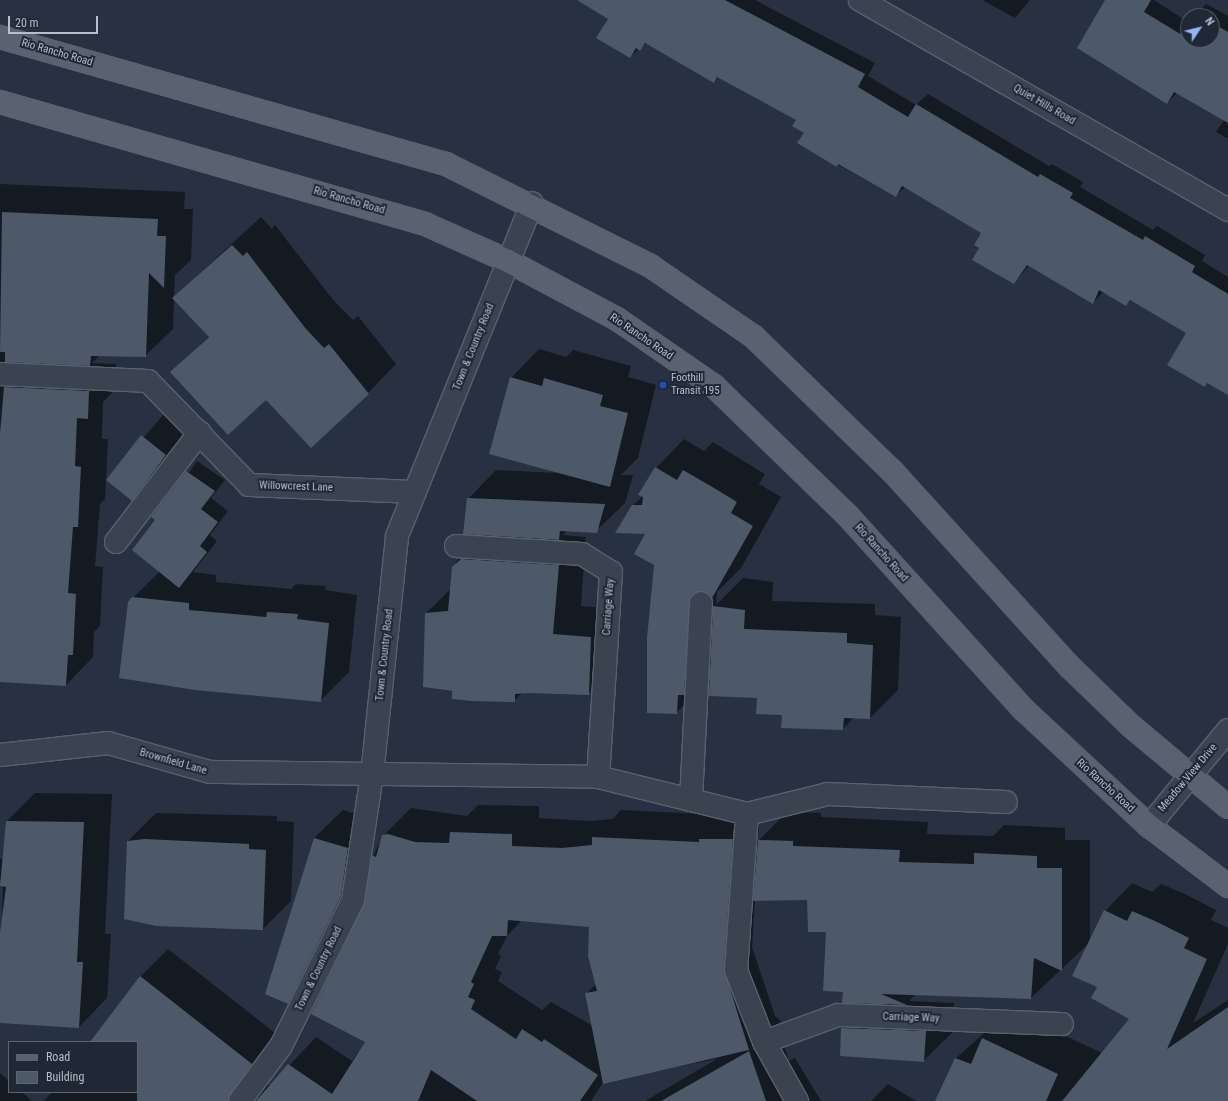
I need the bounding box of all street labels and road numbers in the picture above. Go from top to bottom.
street label: Rio Rancho Road [20,37,94,69]
street label: Quiet Hills Road [1011,82,1077,128]
street label: Rio Rancho Road [312,185,386,217]
street label: Town & Country Road [451,302,497,392]
street label: Rio Rancho Road [607,311,675,363]
street label: Willowcrest Lane [259,479,333,495]
street label: Rio Rancho Road [852,521,910,585]
street label: Carriage Way [600,578,618,636]
street label: Town & Country Road [374,608,396,702]
street label: Meadow View Drive [1156,741,1220,815]
street label: Brownfield Lane [138,746,208,778]
street label: Rio Rancho Road [1073,757,1137,815]
street label: Town & Country Road [293,925,345,1013]
street label: Carriage Way [882,1010,940,1026]

